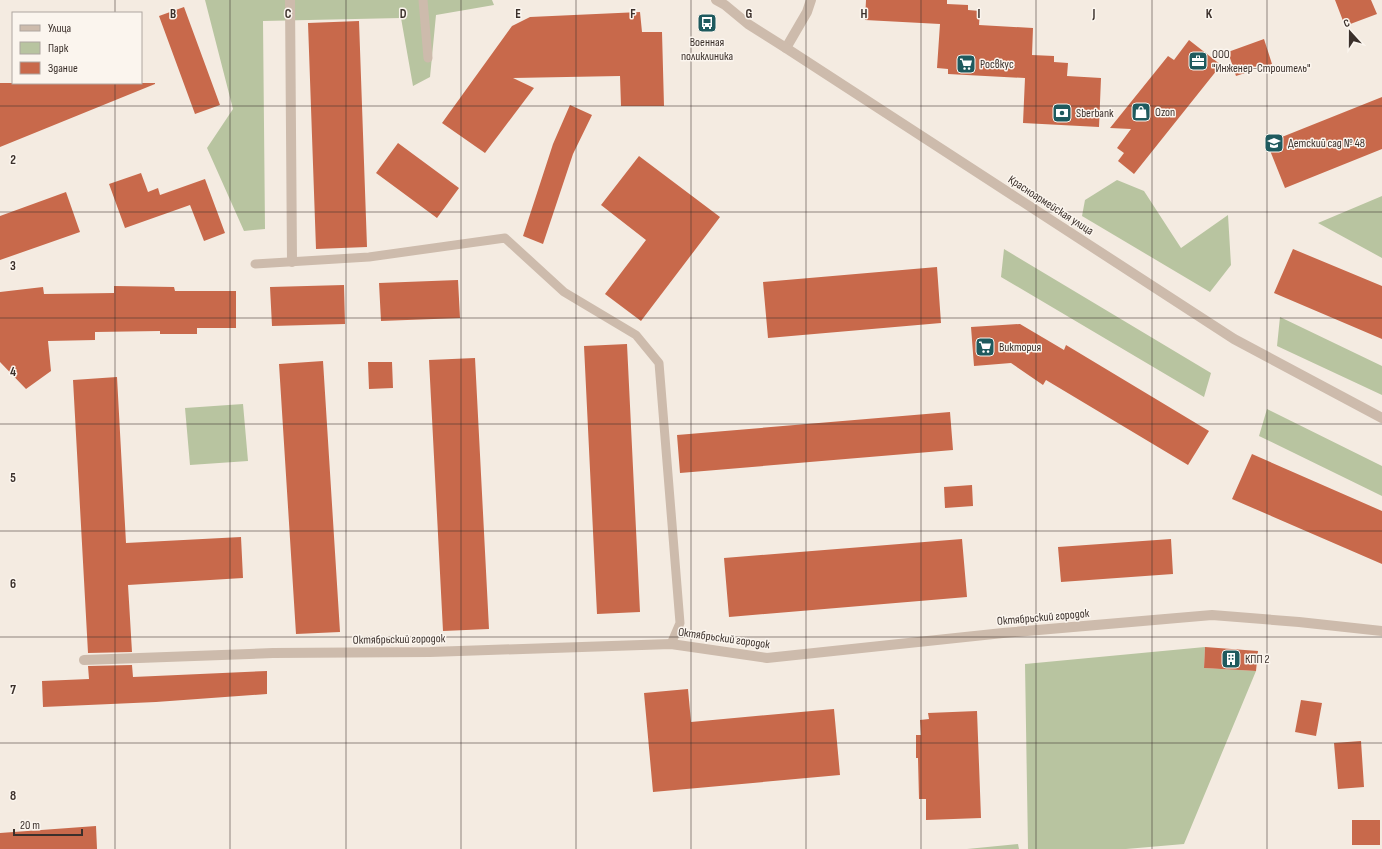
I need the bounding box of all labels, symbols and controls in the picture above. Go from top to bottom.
text: B [170,6,176,22]
text: C [285,6,292,22]
text: D [400,6,407,22]
text: E [515,6,521,22]
text: F [630,6,636,22]
text: G [746,6,753,22]
text: H [861,6,868,22]
text: I [978,6,981,22]
text: J [1092,6,1096,22]
text: K [1206,6,1213,22]
legend [12,12,142,84]
bus stop icon: Военная поликлиника [696,12,718,34]
north arrow [1330,12,1370,52]
text: С [1342,16,1352,30]
text: Улица [48,21,72,36]
place label: Военная поликлиника [681,35,733,64]
text: Парк [48,41,69,56]
place label: ООО "Инженер-Строитель" [1212,47,1310,76]
office icon: ООО "Инженер-Строитель" [1187,50,1209,72]
supermarket icon: Росвкус [955,53,977,75]
place label: Росвкус [980,57,1014,72]
text: Здание [48,61,78,76]
shop icon: Ozon [1130,101,1152,123]
bank icon: Sberbank [1051,102,1073,124]
place label: Ozon [1155,105,1175,120]
place label: Sberbank [1076,106,1114,121]
school or university icon: Детский сад № 48 [1263,132,1285,154]
place label: Детский сад № 48 [1288,136,1365,151]
text: 2 [10,152,16,168]
street label: Красноармейская улица [1005,172,1097,239]
text: 3 [10,258,16,274]
supermarket icon: Виктория [974,336,996,358]
place label: Виктория [999,340,1042,355]
text: 4 [10,364,16,380]
text: 5 [10,470,16,486]
text: 6 [10,576,16,592]
street label: Октябрьский городок [996,606,1090,629]
street label: Октябрьский городок [677,625,771,652]
street label: Октябрьский городок [353,631,446,648]
building icon: КПП 2 [1220,648,1242,670]
place label: КПП 2 [1245,652,1269,667]
text: 7 [10,682,16,698]
text: 8 [10,788,16,804]
scale bar [14,811,82,837]
text: 20 m [20,818,40,833]

